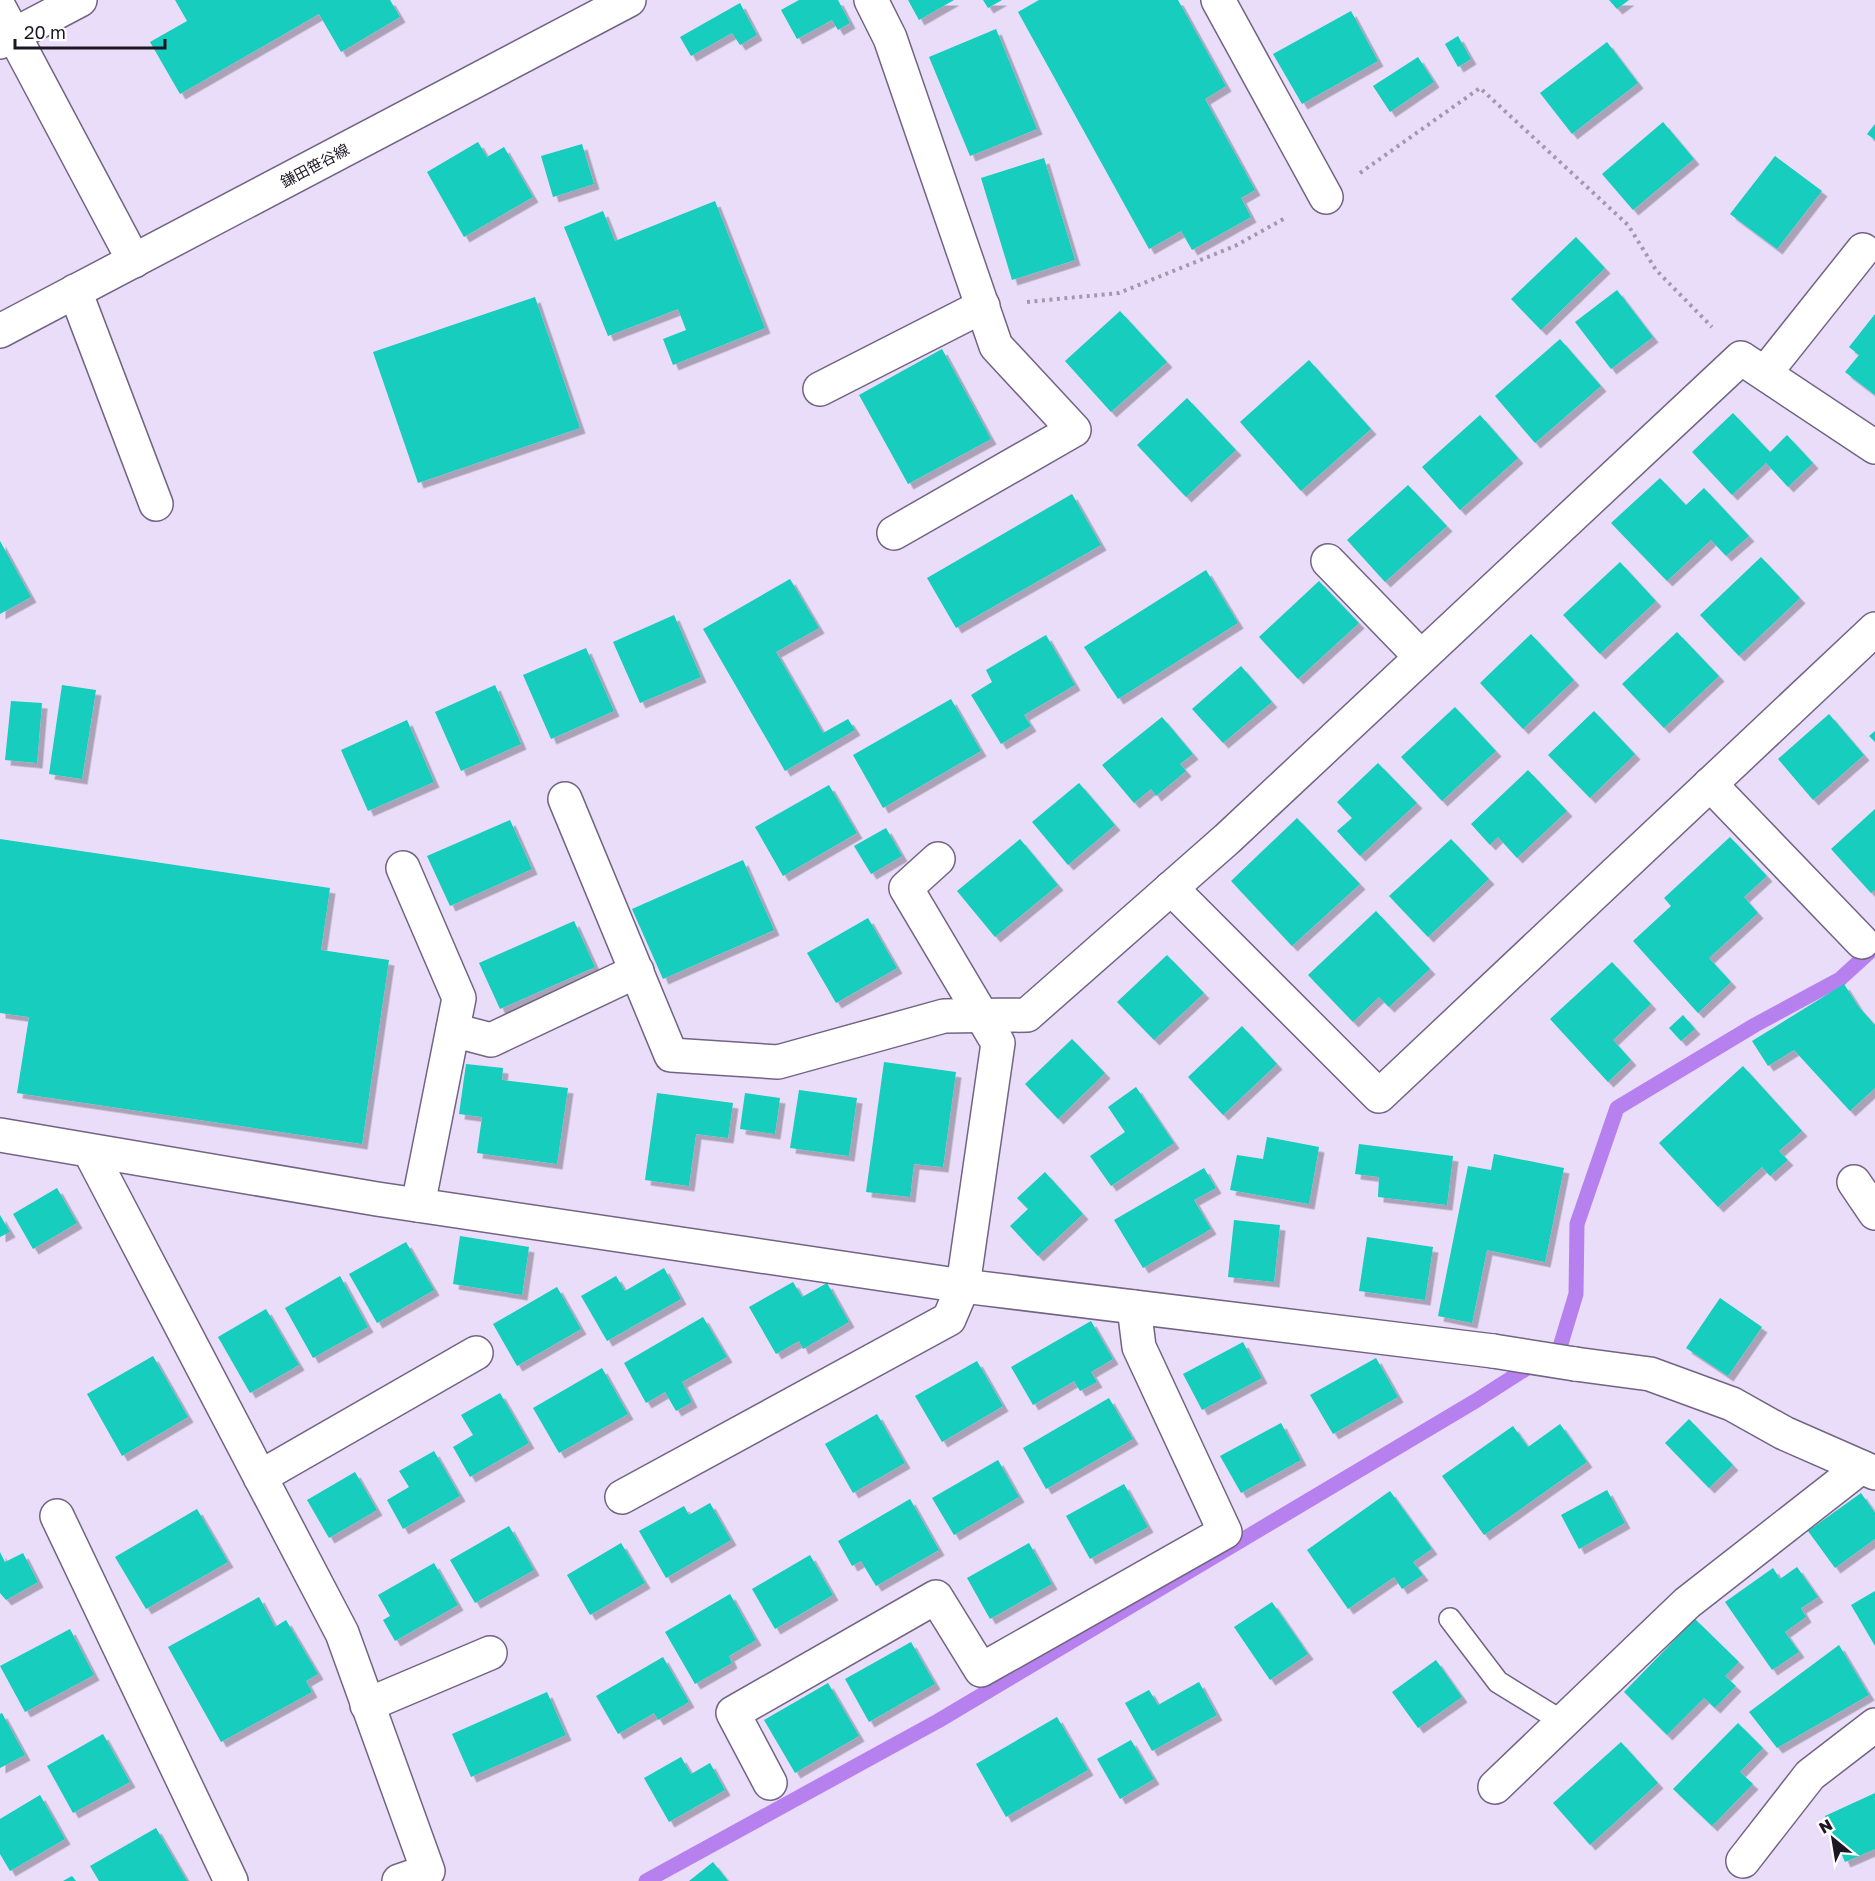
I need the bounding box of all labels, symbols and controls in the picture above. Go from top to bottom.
scale bar [15,12,165,50]
text: 20 m [24,21,66,43]
street label: 鎌田笹谷線 [277,140,352,191]
north arrow [1803,1809,1863,1869]
text: N [1815,1814,1836,1838]

